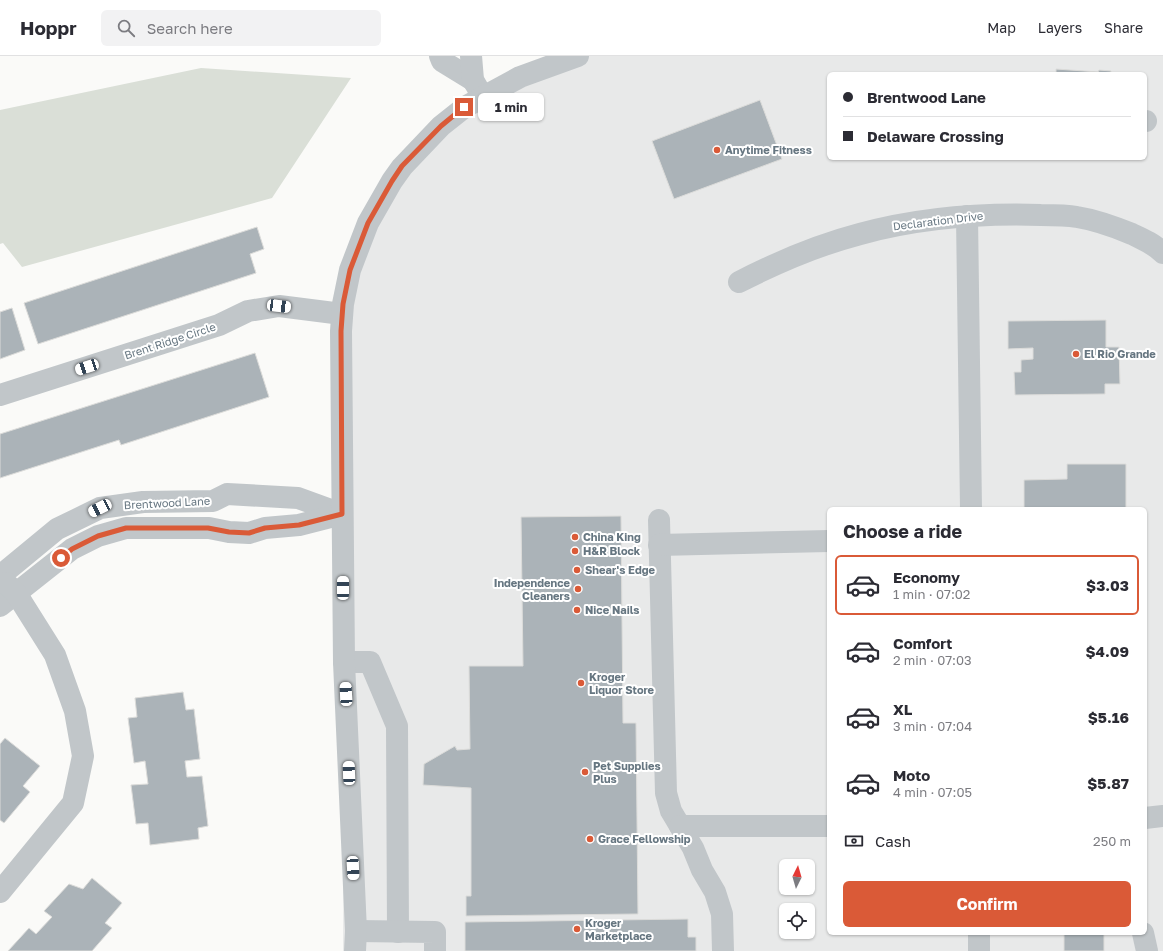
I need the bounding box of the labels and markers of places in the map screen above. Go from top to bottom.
place label: Anytime Fitness [725,143,812,156]
marker: Anytime Fitness [712,145,722,155]
place label: El Rio Grande [1084,347,1156,360]
marker: El Rio Grande [1071,349,1081,359]
place label: China King [583,530,641,543]
marker: China King [570,532,580,542]
place label: H&R Block [583,544,641,557]
marker: H&R Block [570,546,580,556]
place label: Shear's Edge [585,563,655,576]
marker: Shear's Edge [572,565,582,575]
place label: Independence Cleaners [494,576,570,602]
marker: Independence Cleaners [573,584,583,594]
place label: Nice Nails [585,603,640,616]
marker: Nice Nails [572,605,582,615]
place label: Kroger Liquor Store [589,670,655,696]
marker: Kroger Liquor Store [576,678,586,688]
place label: Pet Supplies Plus [593,759,661,785]
marker: Pet Supplies Plus [580,767,590,777]
place label: Grace Fellowship [598,832,691,845]
marker: Grace Fellowship [585,834,595,844]
place label: Kroger Marketplace [585,916,653,942]
marker: Kroger Marketplace [572,924,582,934]

